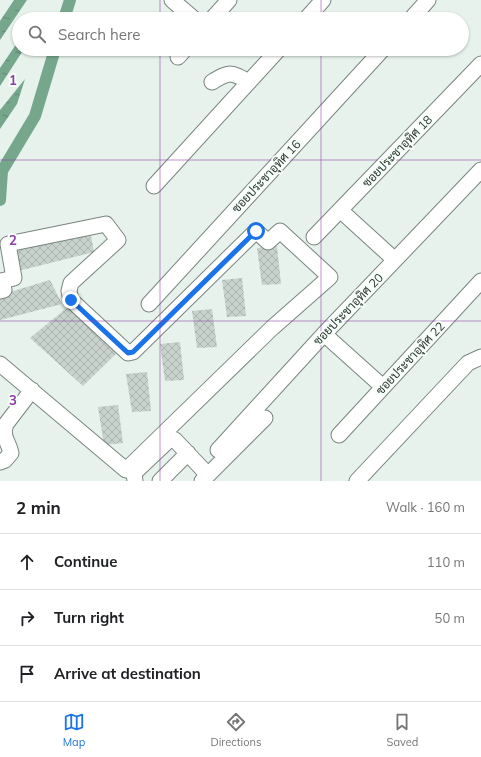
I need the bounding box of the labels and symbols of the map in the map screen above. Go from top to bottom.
text: 1 [9,72,17,88]
street label: ซอยประชาอุทิศ 18 [359,112,437,191]
street label: ซอยประชาอุทิศ 16 [228,136,305,217]
route start [247,222,265,240]
text: 2 [9,232,17,248]
street label: ซอยประชาอุทิศ 20 [310,270,388,349]
route end [62,291,80,309]
street label: ซอยประชาอุทิศ 22 [372,318,449,399]
text: 3 [9,392,17,408]

